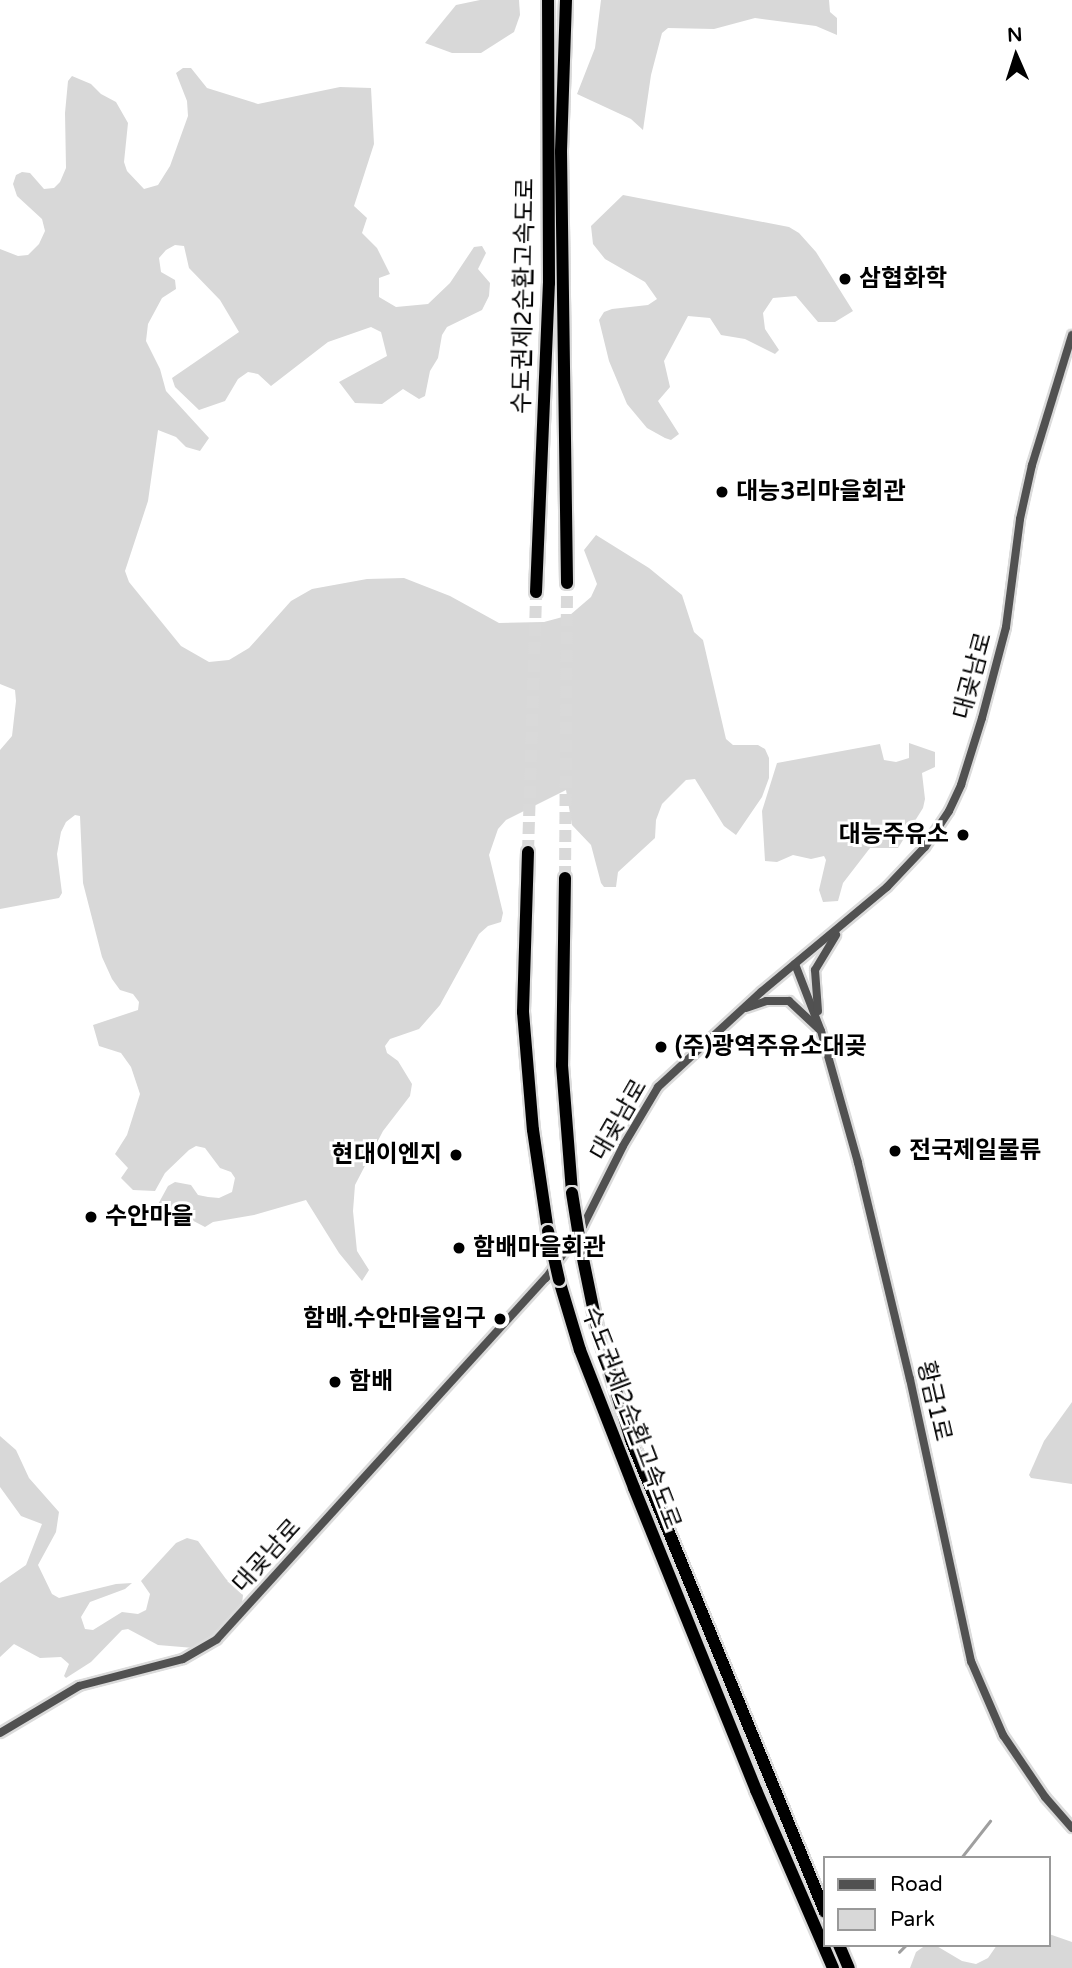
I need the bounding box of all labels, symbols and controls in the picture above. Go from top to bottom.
north arrow [981,21,1051,91]
text: N [1007,24,1023,46]
street label: 수도권제2순환고속도로 [508,178,540,414]
place label: 삼협화학 [859,265,947,293]
marker: 삼협화학 [837,271,853,287]
place label: 대능3리마을회관 [736,478,906,506]
marker: 대능3리마을회관 [714,484,730,500]
street label: 대곶남로 [948,630,998,722]
place label: 대능주유소 [839,821,949,849]
marker: 대능주유소 [955,827,971,843]
place label: (주)광역주유소대곶 [675,1033,867,1061]
marker: (주)광역주유소대곶 [653,1039,669,1055]
street label: 대곶남로 [584,1075,654,1165]
place label: 전국제일물류 [909,1137,1041,1165]
place label: 현대이엔지 [332,1141,442,1169]
marker: 전국제일물류 [887,1143,903,1159]
marker: 현대이엔지 [448,1147,464,1163]
place label: 수안마을 [105,1203,193,1231]
marker: 수안마을 [83,1209,99,1225]
place label: 함배마을회관 [473,1234,605,1262]
marker: 함배마을회관 [451,1240,467,1256]
street label: 수도권제2순환고속도로 [575,1303,687,1533]
place label: 함배.수안마을입구 [303,1305,486,1333]
marker: 함배.수안마을입구 [492,1311,508,1327]
street label: 황금1로 [911,1358,957,1444]
place label: 함배 [349,1368,393,1396]
marker: 함배 [327,1374,343,1390]
street label: 대곶남로 [227,1514,307,1598]
legend [824,1856,1051,1947]
text: Road [890,1872,943,1897]
text: Park [890,1907,935,1932]

